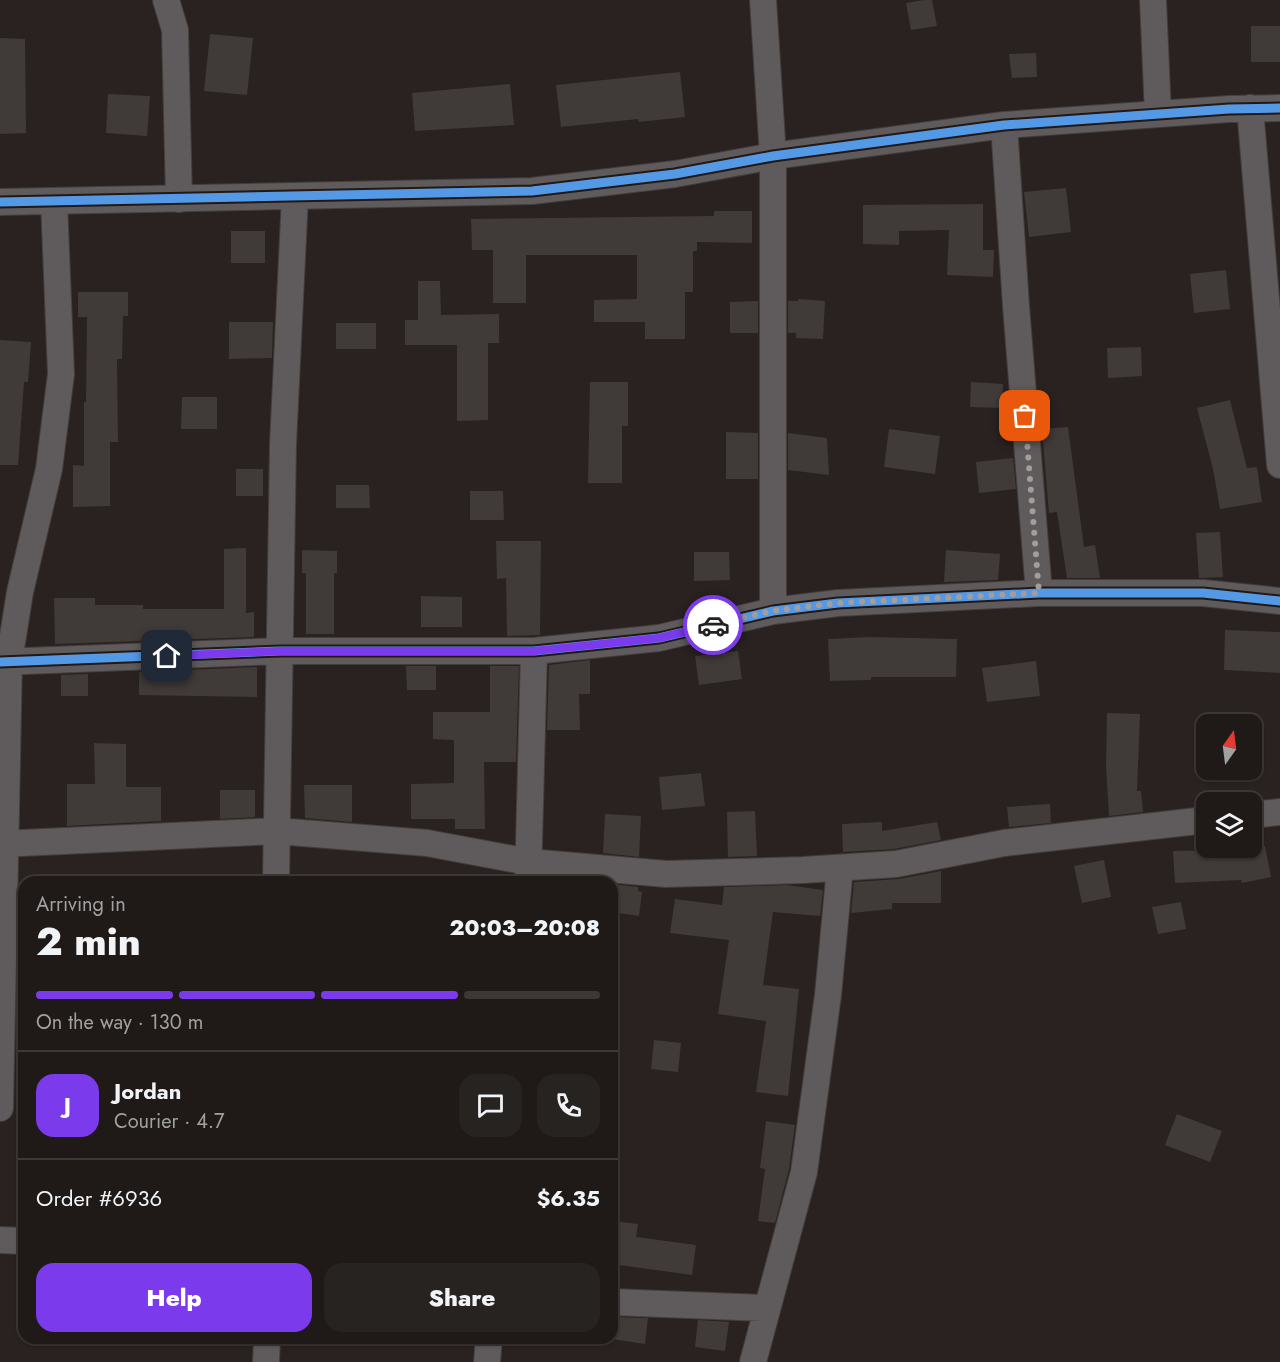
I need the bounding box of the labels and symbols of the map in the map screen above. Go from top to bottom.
pin [999,390,1050,441]
courier [683,595,743,655]
pin [141,630,192,681]
north arrow [1196,714,1262,780]

